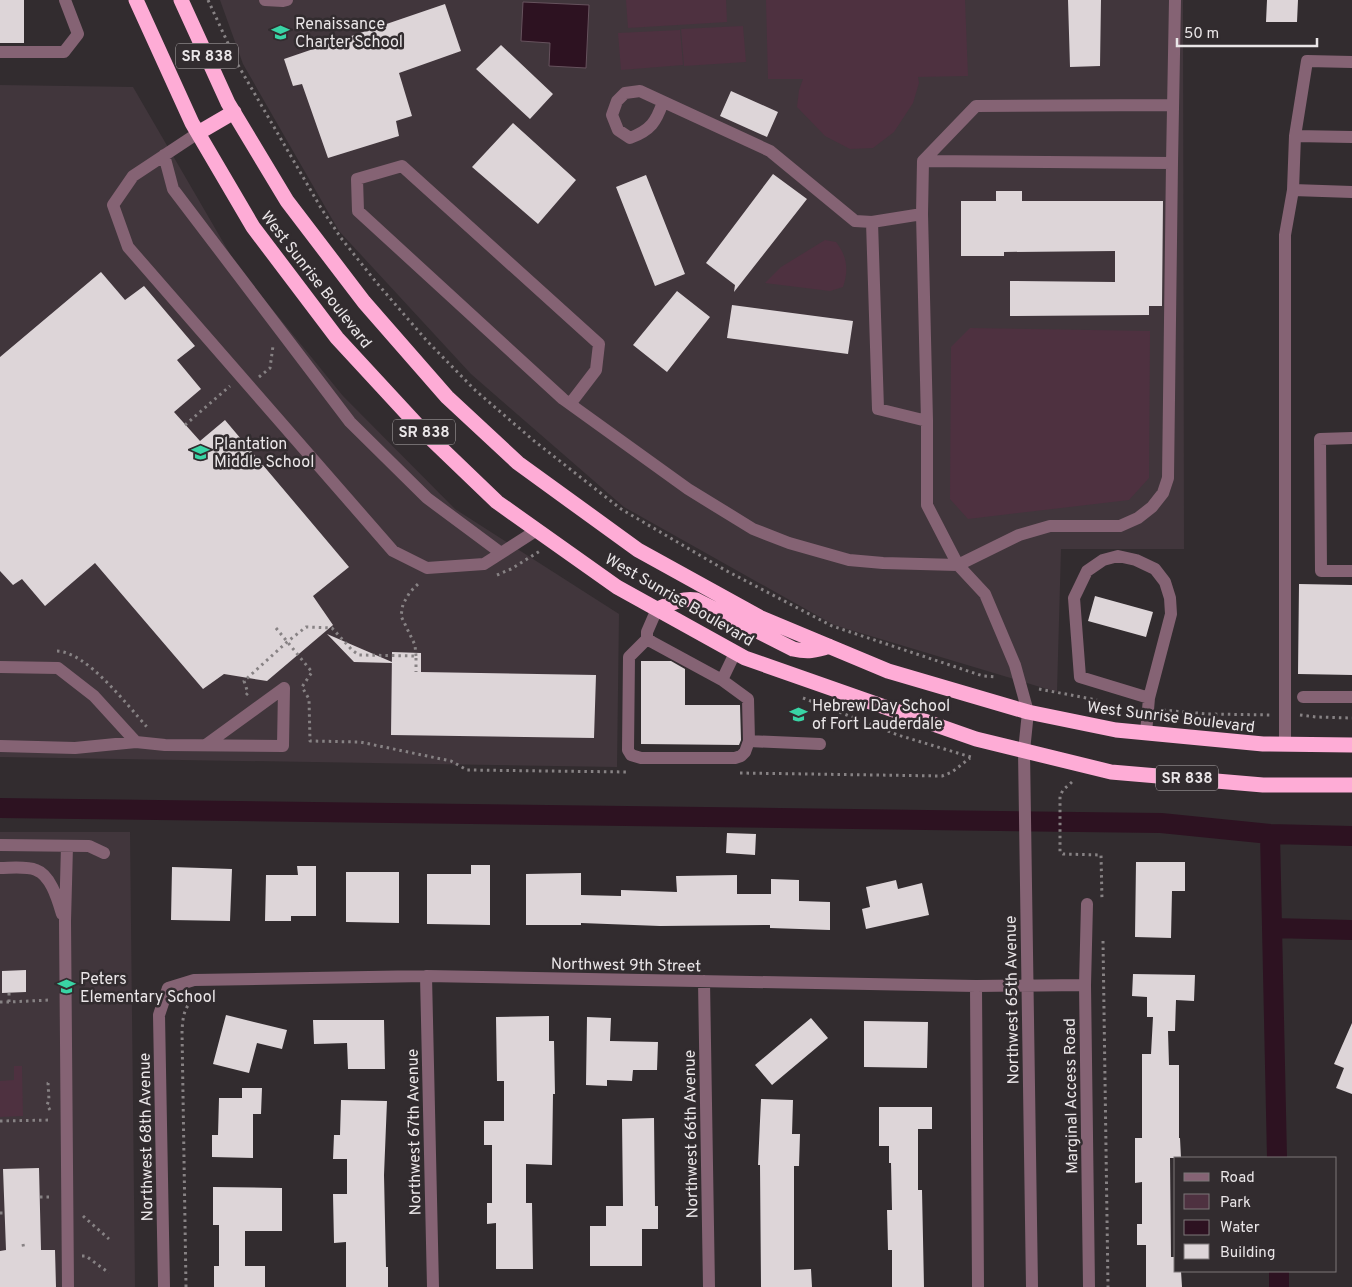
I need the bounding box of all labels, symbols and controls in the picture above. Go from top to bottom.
place label: Renaissance Charter School [295,15,403,53]
scale bar [1177,15,1317,47]
school or university icon: Renaissance Charter School [271,22,291,42]
text: 50 m [1184,25,1219,44]
road number: SR 838 [176,44,238,68]
street label: West Sunrise Boulevard [256,208,375,353]
road number: SR 838 [393,420,455,444]
place label: Plantation Middle School [214,435,314,473]
school or university icon: Plantation Middle School [190,442,210,462]
street label: West Sunrise Boulevard [601,550,757,652]
place label: Hebrew Day School of Fort Lauderdale [812,697,950,735]
street label: West Sunrise Boulevard [1086,698,1256,738]
school or university icon: Hebrew Day School of Fort Lauderdale [788,704,808,724]
road number: SR 838 [1156,766,1218,790]
street label: Northwest 65th Avenue [1002,915,1024,1085]
street label: Northwest 9th Street [551,955,701,977]
place label: Peters Elementary School [80,970,216,1008]
school or university icon: Peters Elementary School [56,977,76,997]
street label: Marginal Access Road [1061,1018,1083,1174]
street label: Northwest 67th Avenue [404,1049,426,1215]
street label: Northwest 66th Avenue [681,1050,703,1218]
street label: Northwest 68th Avenue [136,1053,158,1221]
legend [1174,1157,1337,1272]
text: Road [1220,1169,1255,1188]
text: Park [1220,1194,1251,1213]
text: Water [1220,1219,1260,1238]
text: Building [1220,1244,1275,1263]

